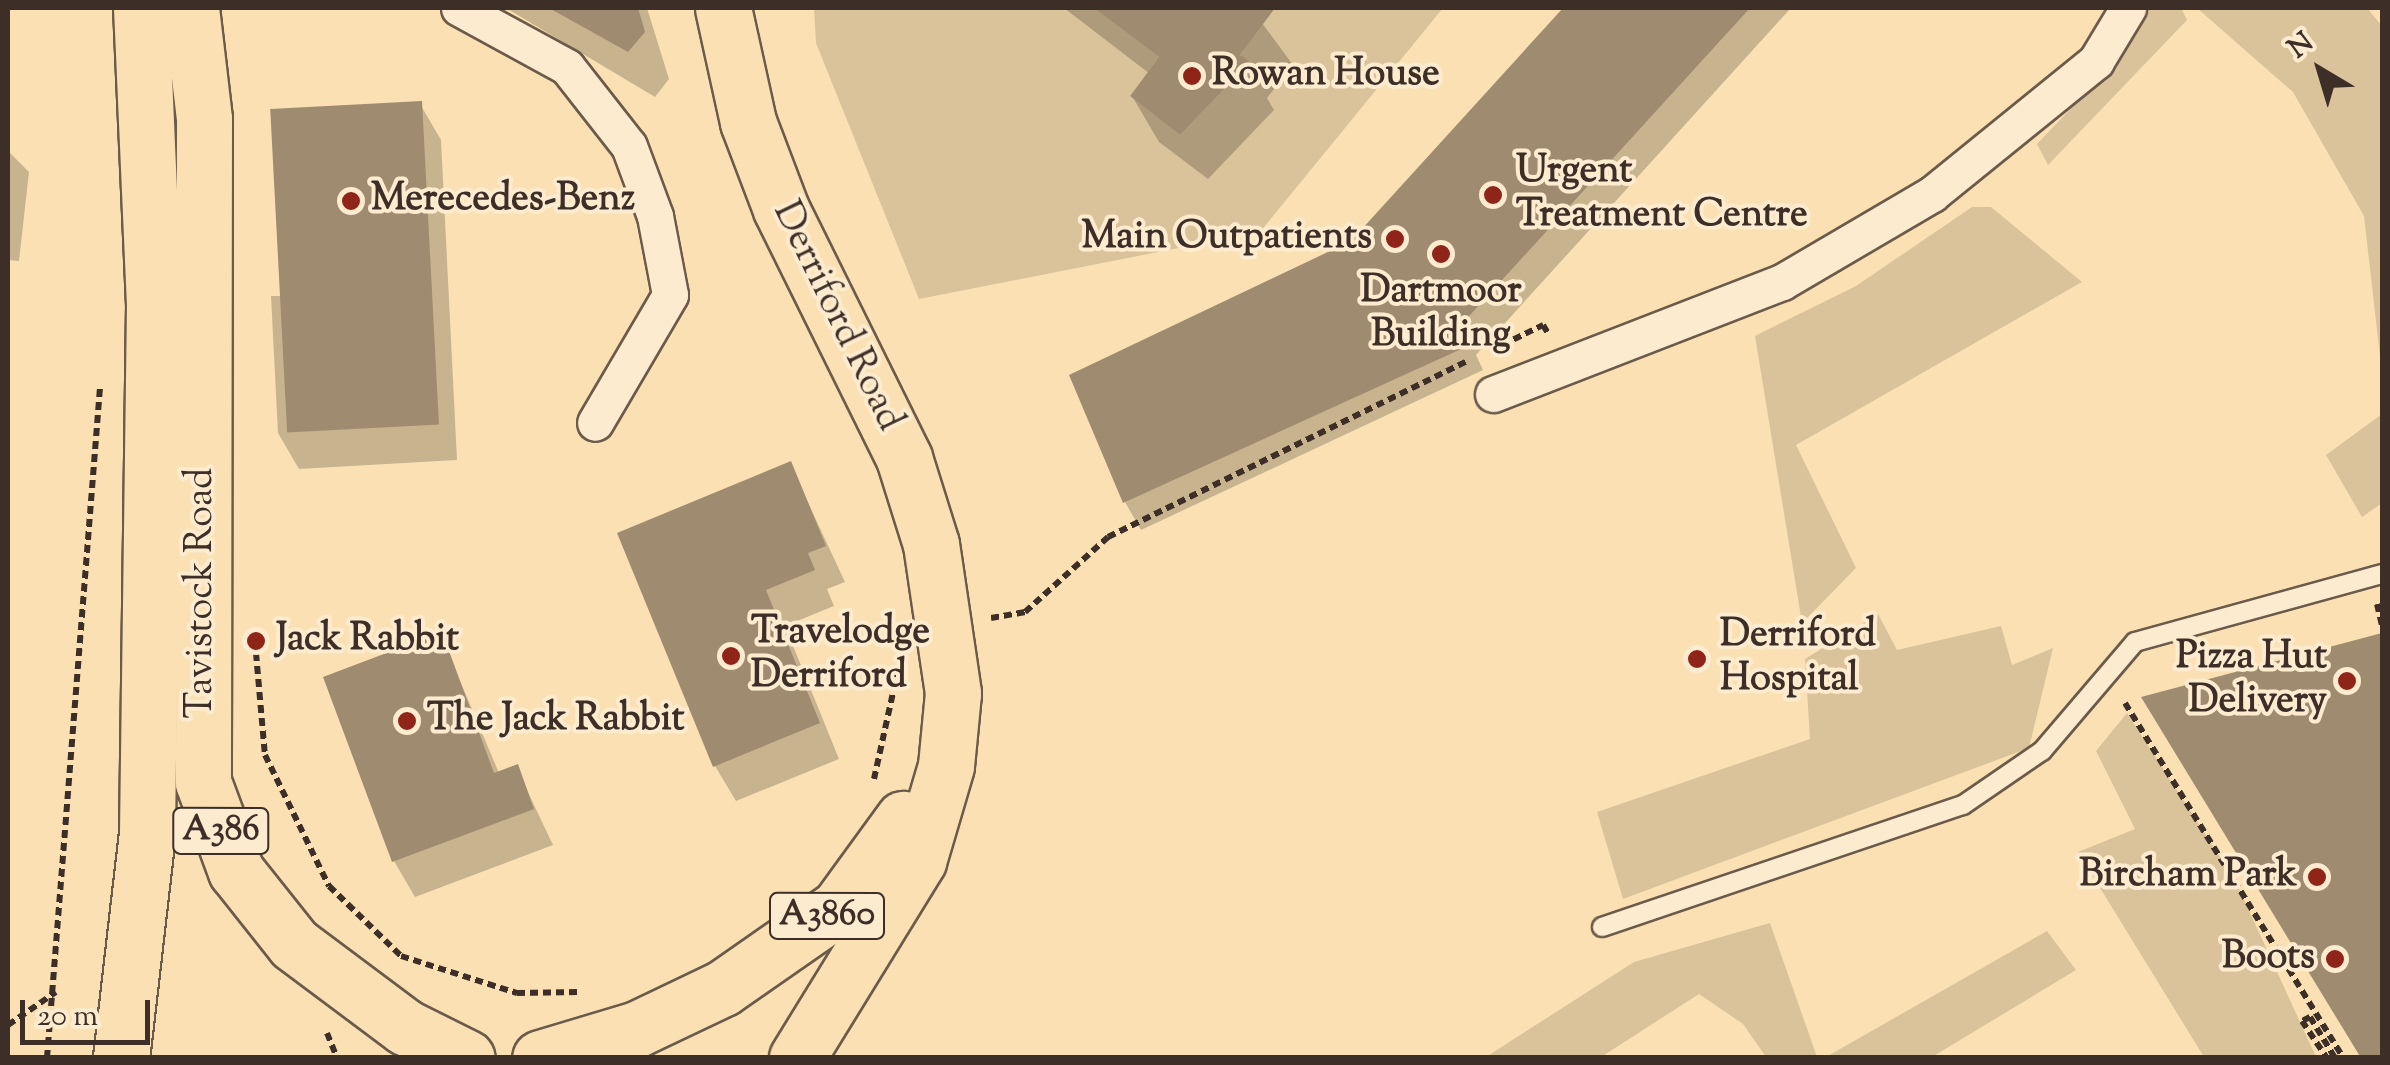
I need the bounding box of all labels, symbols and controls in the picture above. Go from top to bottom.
north arrow [2270,20,2370,120]
text: N [2280,24,2323,69]
place label: Rowan House [1212,53,1440,99]
marker: Rowan House [1181,65,1203,87]
place label: Urgent Treatment Centre [1516,150,1808,240]
place label: Merecedes-Benz [371,178,635,224]
marker: Urgent Treatment Centre [1480,182,1506,208]
marker: Merecedes-Benz [340,190,362,212]
street label: Derriford Road [761,195,911,439]
place label: Main Outpatients [1081,216,1372,262]
marker: Main Outpatients [1382,226,1408,252]
marker: Dartmoor Building [1430,243,1452,265]
place label: Dartmoor Building [1360,270,1522,360]
street label: Tavistock Road [180,468,226,718]
place label: Travelodge Derriford [751,611,930,700]
place label: Derriford Hospital [1720,614,1876,704]
place label: Jack Rabbit [276,618,459,664]
marker: Jack Rabbit [245,630,267,652]
place label: Pizza Hut Delivery [2176,636,2327,726]
marker: Travelodge Derriford [720,645,742,667]
marker: Derriford Hospital [1684,646,1710,672]
marker: Pizza Hut Delivery [2336,670,2358,692]
place label: The Jack Rabbit [427,698,684,744]
marker: The Jack Rabbit [396,710,418,732]
road number: A386 [171,801,271,861]
place label: Bircham Park [2079,854,2297,900]
marker: Bircham Park [2306,866,2328,888]
road number: A3860 [767,886,887,946]
place label: Boots [2222,936,2315,982]
marker: Boots [2324,948,2346,970]
scale bar [25,980,155,1042]
text: 20 m [37,996,98,1039]

